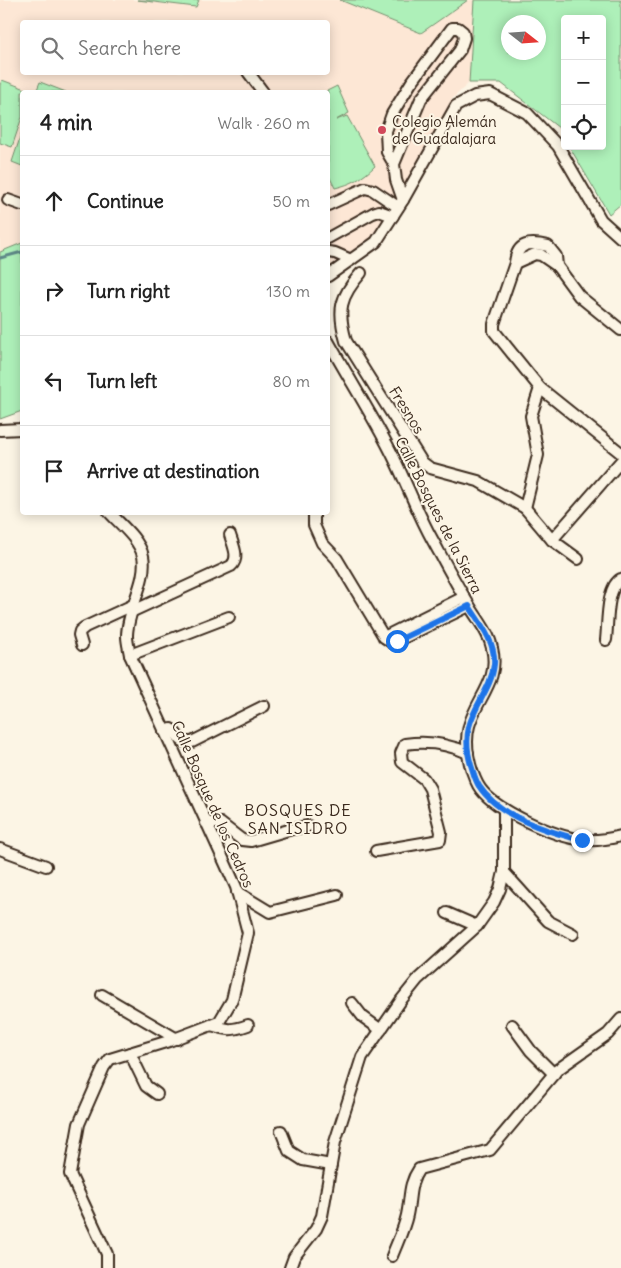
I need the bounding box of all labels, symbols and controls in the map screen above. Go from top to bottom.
north arrow [501,15,546,60]
map controls [561,15,606,150]
button: + [561,15,606,60]
search box [20,20,330,75]
icon: search [38,34,66,62]
text: Search here [78,36,181,60]
button: − [561,60,606,105]
button: locate [561,105,606,150]
text: 4 min [40,109,92,136]
place label: Colegio Alemán de Guadalajara [392,112,497,148]
text: Walk · 260 m [218,113,310,133]
marker: Colegio Alemán de Guadalajara [376,124,388,136]
icon: ahead [40,187,68,215]
text: Continue [87,189,164,213]
text: 50 m [272,191,310,211]
icon: right [40,277,68,305]
text: Turn right [87,279,170,303]
text: 130 m [266,281,310,301]
icon: left [40,367,68,395]
text: Turn left [87,369,157,393]
text: 80 m [272,371,310,391]
street label: Fresnos [385,383,429,437]
street label: Calle Bosques de la Sierra [391,433,487,597]
icon: arrive [40,457,68,485]
text: Arrive at destination [87,459,260,483]
route start [386,630,409,653]
street label: Calle Bosque de los Cedros [168,718,258,891]
district label: BOSQUES DE SAN ISIDRO [244,800,352,838]
route end [571,829,594,852]

